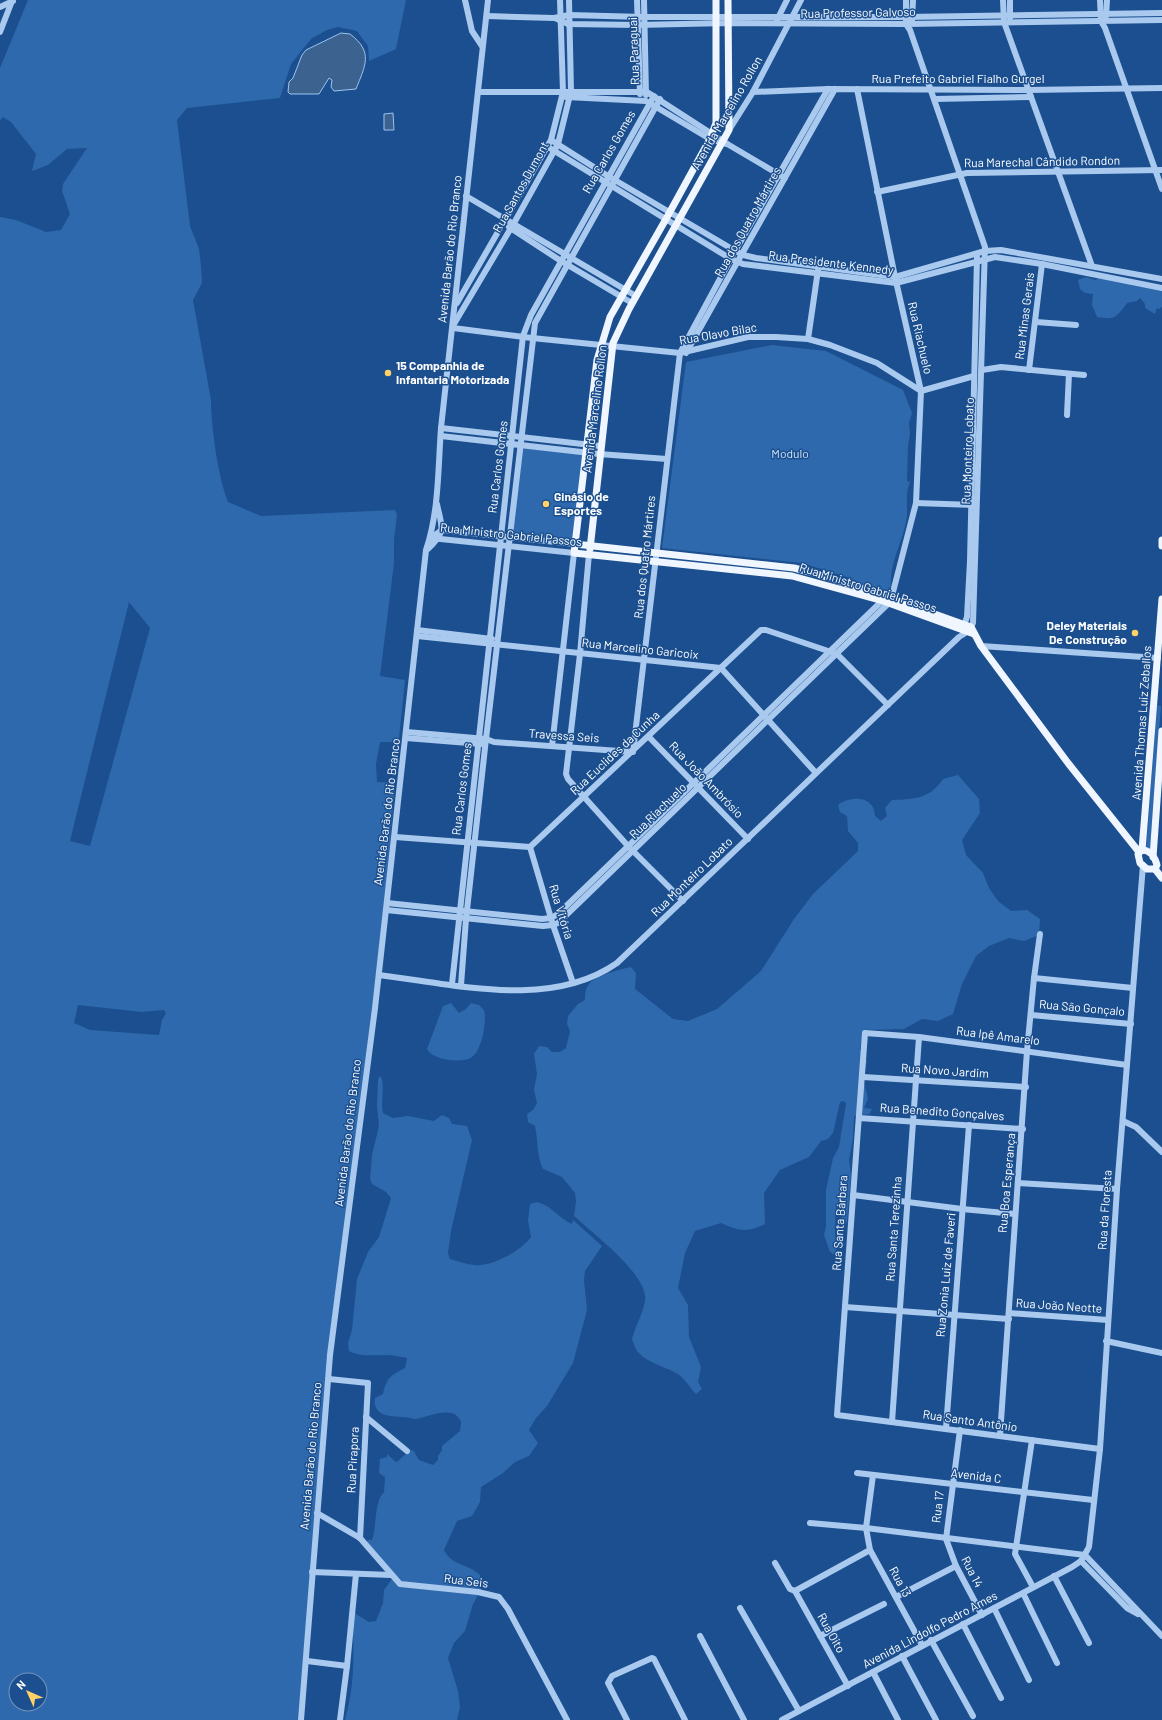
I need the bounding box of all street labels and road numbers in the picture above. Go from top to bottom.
street label: Rua Professor Galvoso [800,4,916,20]
street label: Rua Paraguai [625,17,641,85]
street label: Avenida Marcelino Rollon [688,53,764,172]
street label: Rua Prefeito Gabriel Fialho Gurgel [872,71,1044,85]
street label: Rua Carlos Gomes [579,107,638,195]
street label: Rua Santos Dumont [489,139,551,234]
street label: Rua Marechal Cândido Rondon [964,153,1120,169]
street label: Rua dos Quatro Mártires [711,164,783,279]
street label: Avenida Barão do Rio Branco [434,174,464,323]
street label: Rua Presidente Kennedy [768,247,895,277]
street label: Rua Minas Gerais [1012,271,1036,360]
street label: Rua Riachuelo [906,300,936,375]
street label: Rua Olavo Bilac [678,319,758,347]
street label: Avenida Marcelino Rollon [579,344,609,474]
street label: Rua Monteiro Lobato [958,397,976,505]
street label: Rua Carlos Gomes [484,420,510,514]
street label: Rua dos Quatro Mártires [631,494,657,619]
street label: Rua Ministro Gabriel Passos [439,520,583,548]
street label: Rua Ministro Gabriel Passos [798,559,939,615]
street label: Rua Marcelino Garicoix [581,635,700,661]
street label: Avenida Thomas Luiz Zeballos [1129,645,1153,801]
street label: Rua Euclides da Cunha [567,707,662,797]
street label: Travessa Seis [528,726,600,744]
street label: Avenida Barão do Rio Branco [370,737,402,886]
street label: Rua João Ambrósio [667,738,747,820]
street label: Rua Carlos Gomes [448,742,474,836]
street label: Rua Riachuelo [626,780,689,841]
street label: Rua Monteiro Lobato [648,834,735,919]
street label: Rua Vitória [547,883,577,941]
street label: Rua São Gonçalo [1039,996,1126,1018]
street label: Rua Ipê Amarelo [956,1023,1041,1047]
street label: Avenida Barão do Rio Branco [331,1058,363,1207]
street label: Rua Novo Jardim [901,1060,990,1080]
street label: Rua Benedito Gonçalves [879,1100,1005,1122]
street label: Rua Boa Esperança [995,1132,1017,1233]
street label: Rua da Floresta [1094,1169,1114,1251]
street label: Rua Santa Bárbara [829,1175,849,1271]
street label: Rua Santa Terezinha [882,1176,904,1282]
street label: Rua Zonia Luiz de Faveri [933,1212,957,1338]
street label: Rua João Neotte [1015,1295,1103,1315]
street label: Avenida Barão do Rio Branco [297,1381,323,1530]
street label: Rua Santo Antônio [922,1406,1018,1434]
street label: Rua Pirapora [343,1426,361,1494]
street label: Avenida C [950,1465,1002,1485]
street label: Rua 17 [928,1490,946,1524]
street label: Rua 14 [959,1554,987,1589]
street label: Rua 13 [887,1564,915,1599]
street label: Rua Seis [443,1570,489,1590]
street label: Avenida Lindolfo Pedro Ames [860,1588,999,1671]
street label: Rua Oito [815,1610,849,1655]

